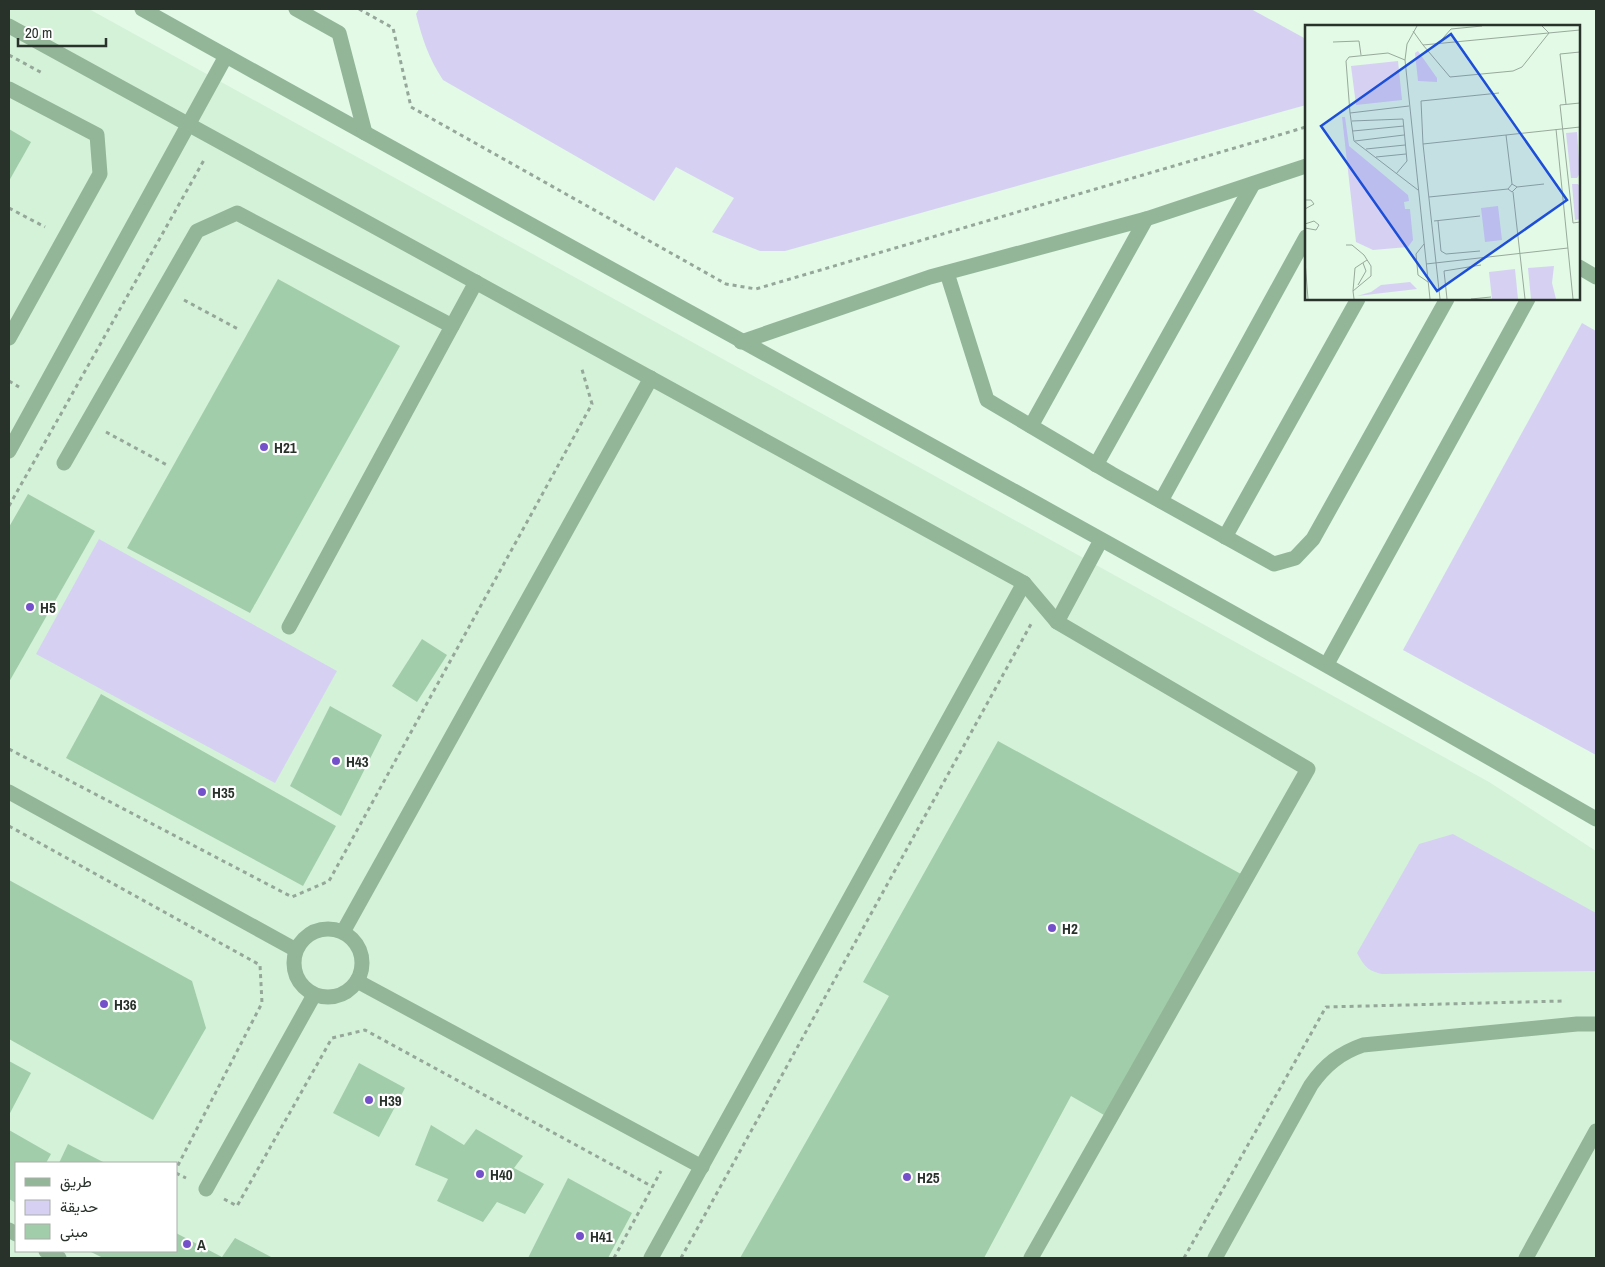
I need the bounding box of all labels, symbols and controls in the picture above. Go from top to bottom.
scale bar [18,15,105,47]
text: 20 m [25,22,52,43]
inset map [1305,25,1580,300]
place label: H21 [274,437,297,458]
marker: H21 [258,441,270,453]
place label: H5 [40,597,56,618]
marker: H5 [24,601,36,613]
place label: H43 [346,751,369,772]
marker: H43 [330,755,342,767]
place label: H35 [212,782,235,803]
marker: H35 [196,786,208,798]
place label: H2 [1062,918,1078,939]
marker: H2 [1046,922,1058,934]
place label: H36 [114,994,137,1015]
marker: H36 [98,998,110,1010]
place label: H39 [379,1090,402,1111]
marker: H39 [363,1094,375,1106]
legend [15,1162,178,1252]
place label: H40 [490,1164,513,1185]
place label: H25 [917,1167,940,1188]
marker: H40 [474,1168,486,1180]
text: طريق [60,1171,92,1192]
marker: H25 [901,1171,913,1183]
text: حديقة [60,1196,98,1217]
text: مبنى [60,1221,88,1242]
place label: H41 [590,1226,613,1247]
marker: H41 [574,1230,586,1242]
place label: A [197,1234,206,1255]
marker: A [181,1238,193,1250]

